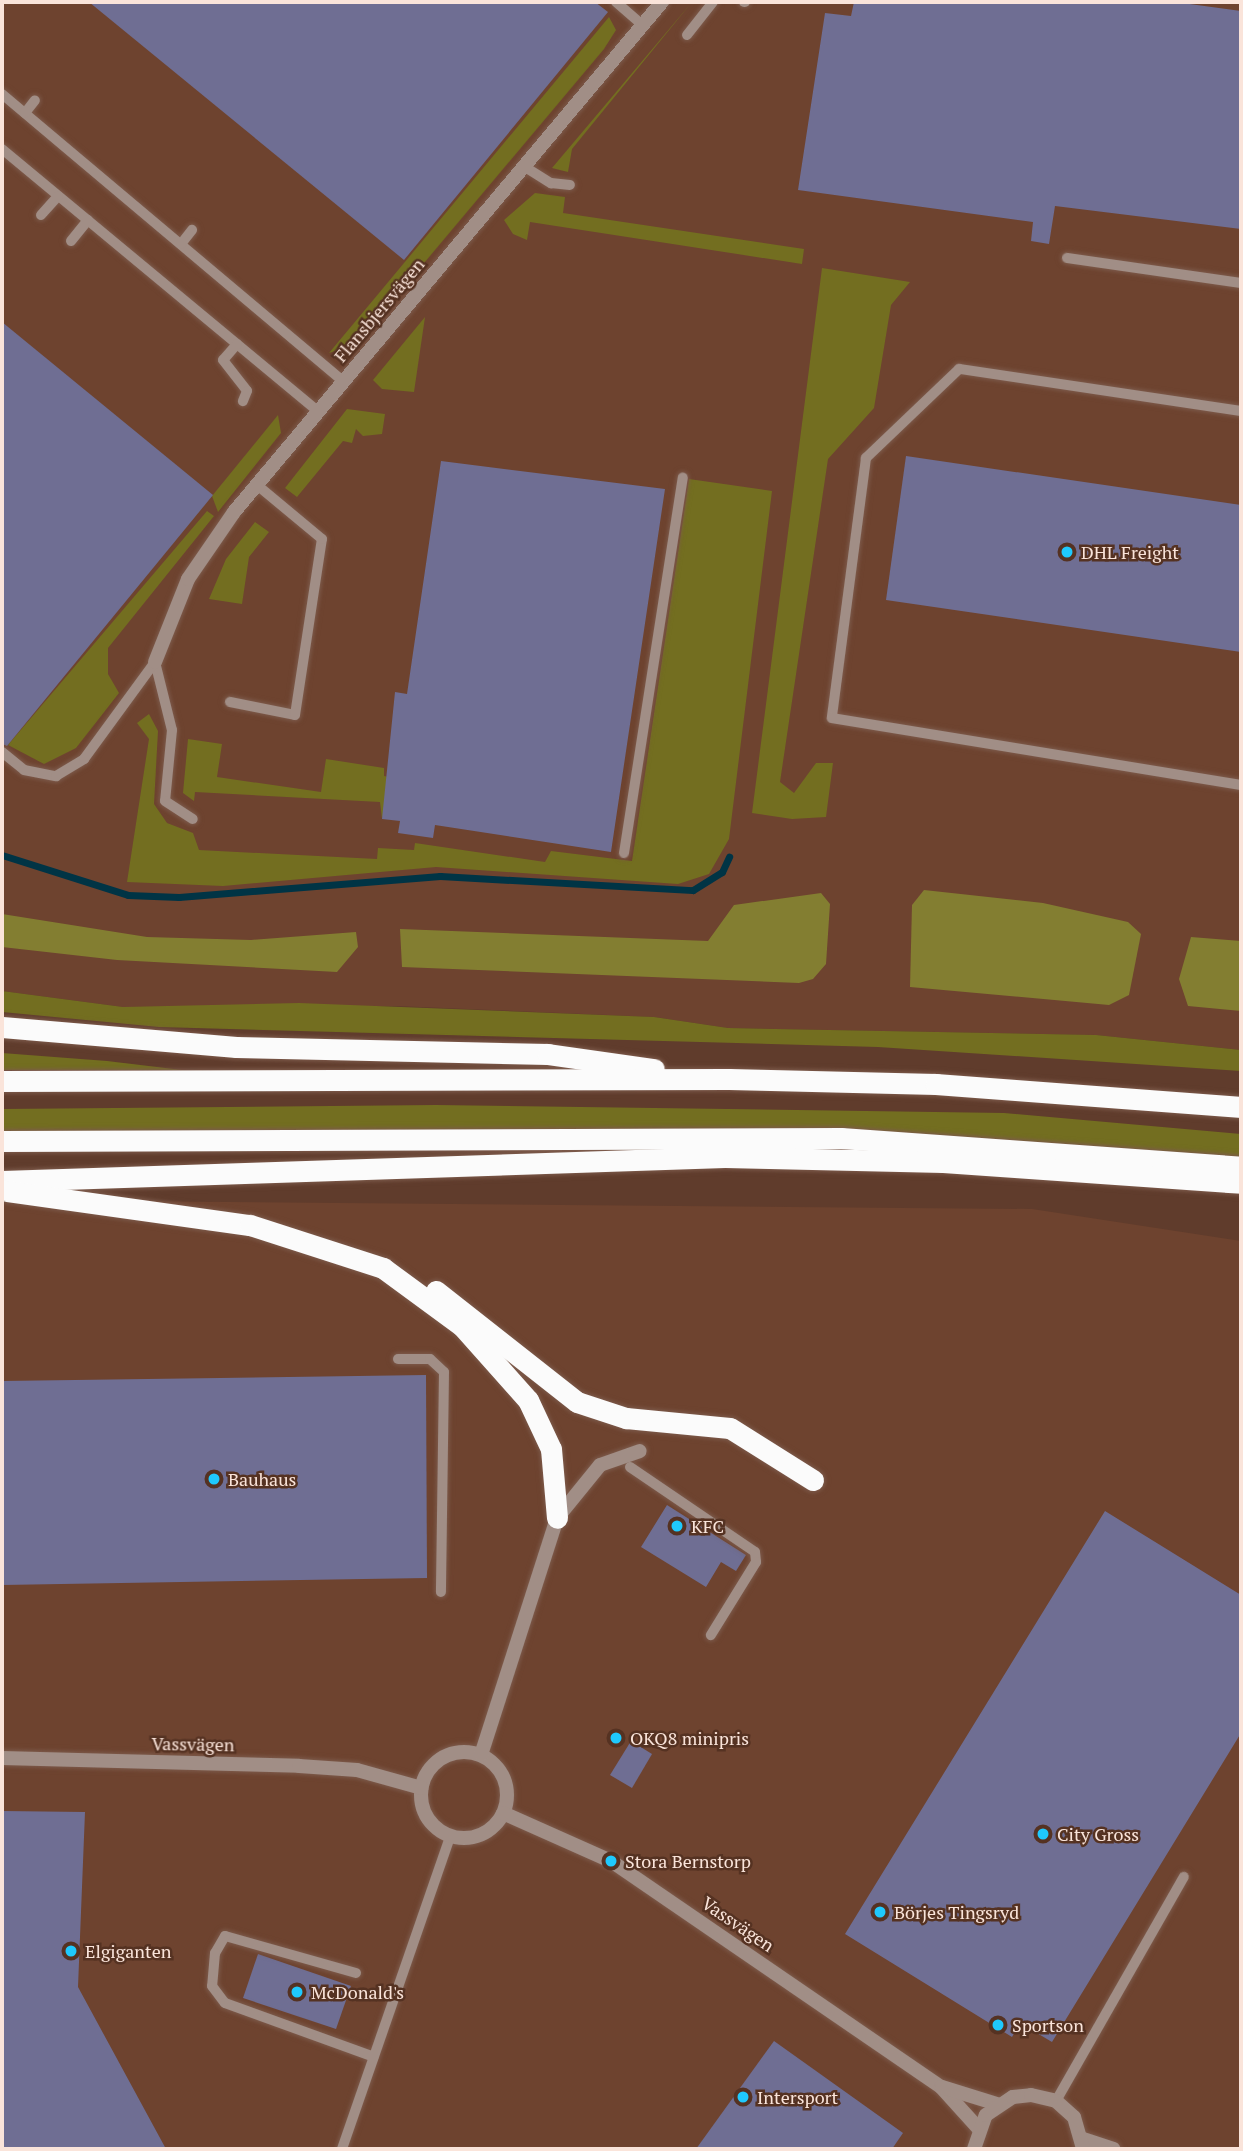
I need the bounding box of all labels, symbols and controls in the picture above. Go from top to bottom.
street label: Flansbjersvägen [329,254,429,366]
place label: DHL Freight [1081,541,1179,563]
marker: DHL Freight [1059,544,1075,560]
place label: Bauhaus [228,1468,296,1490]
marker: Bauhaus [206,1471,222,1487]
place label: KFC [691,1515,724,1537]
marker: KFC [669,1518,685,1534]
place label: OKQ8 minipris [630,1727,749,1749]
marker: OKQ8 minipris [608,1730,624,1746]
street label: Vassvägen [151,1732,235,1756]
place label: City Gross [1057,1823,1139,1845]
marker: City Gross [1035,1826,1051,1842]
place label: Stora Bernstorp [625,1850,751,1872]
marker: Stora Bernstorp [603,1853,619,1869]
street label: Vassvägen [698,1892,778,1956]
place label: Börjes Tingsryd [894,1901,1019,1923]
marker: Börjes Tingsryd [872,1904,888,1920]
place label: Elgiganten [85,1940,171,1962]
marker: Elgiganten [63,1943,79,1959]
place label: McDonald's [311,1981,404,2003]
marker: McDonald's [289,1984,305,2000]
place label: Sportson [1012,2014,1084,2036]
marker: Sportson [990,2017,1006,2033]
place label: Intersport [757,2086,838,2108]
marker: Intersport [735,2089,751,2105]

